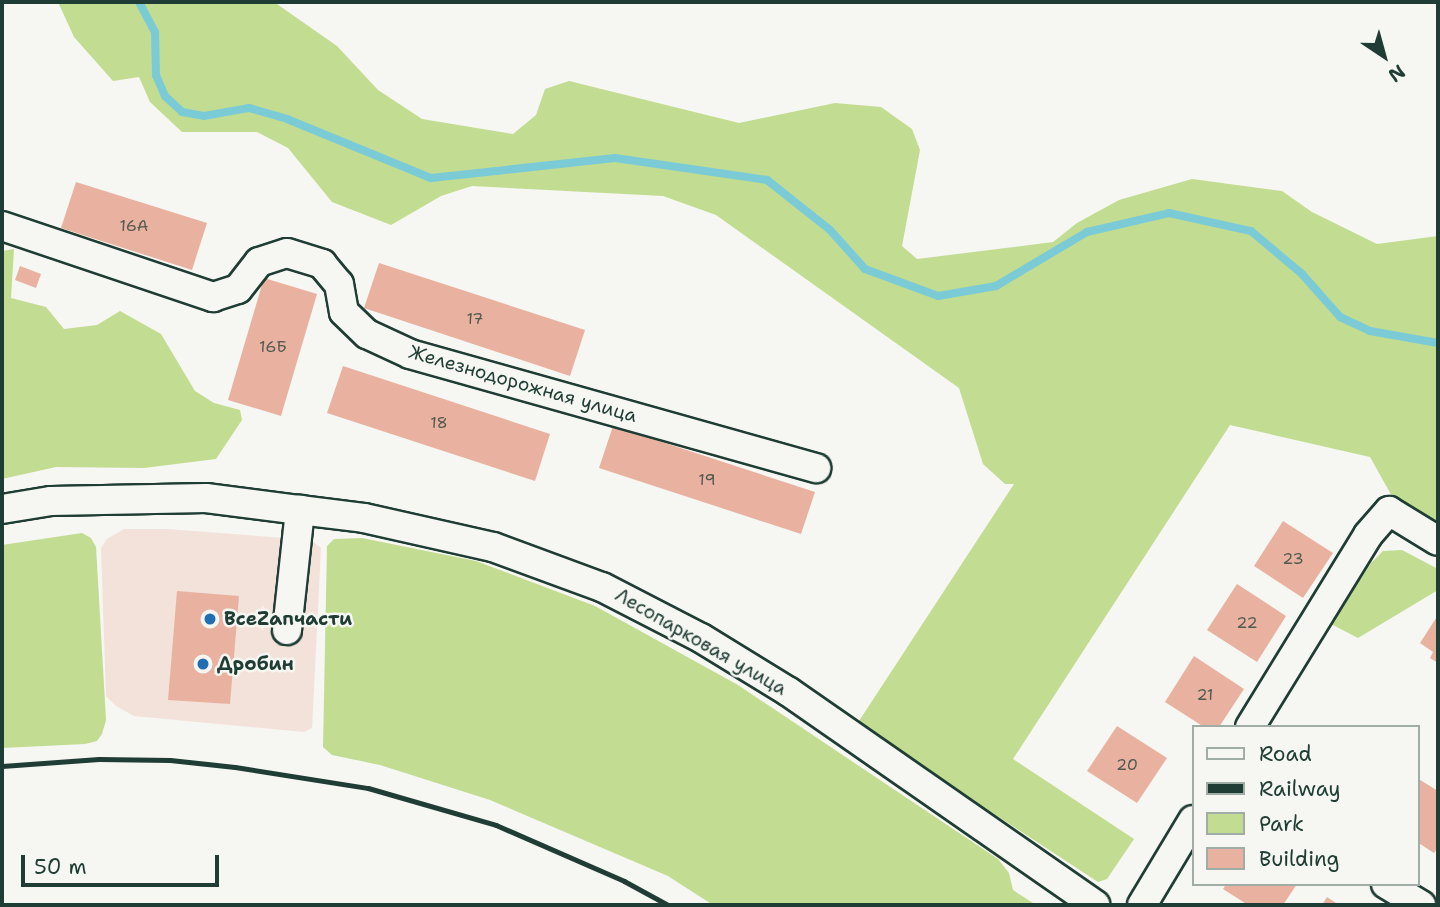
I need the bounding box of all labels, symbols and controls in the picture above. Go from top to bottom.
north arrow [1349,21,1419,91]
text: N [1383,59,1410,88]
house number: 16А [120,216,148,236]
house number: 17 [466,309,484,329]
house number: 16Б [259,337,287,357]
street label: Железнодорожная улица [406,341,640,427]
house number: 18 [430,413,448,433]
house number: 19 [698,470,716,490]
house number: 23 [1282,549,1304,569]
street label: Лесопарковая улица [611,584,791,700]
place label: ВсеZапчасти [224,608,352,630]
marker: ВсеZапчасти [202,611,218,627]
house number: 22 [1236,613,1258,633]
place label: Дробин [217,653,294,675]
marker: Дробин [195,656,211,672]
house number: 21 [1196,685,1214,705]
legend [1192,725,1419,886]
text: Road [1259,740,1312,768]
house number: 20 [1116,755,1138,775]
text: Railway [1259,775,1341,803]
text: Park [1259,810,1304,838]
scale bar [24,841,222,885]
text: Building [1259,845,1339,873]
text: 50 m [34,853,87,881]

